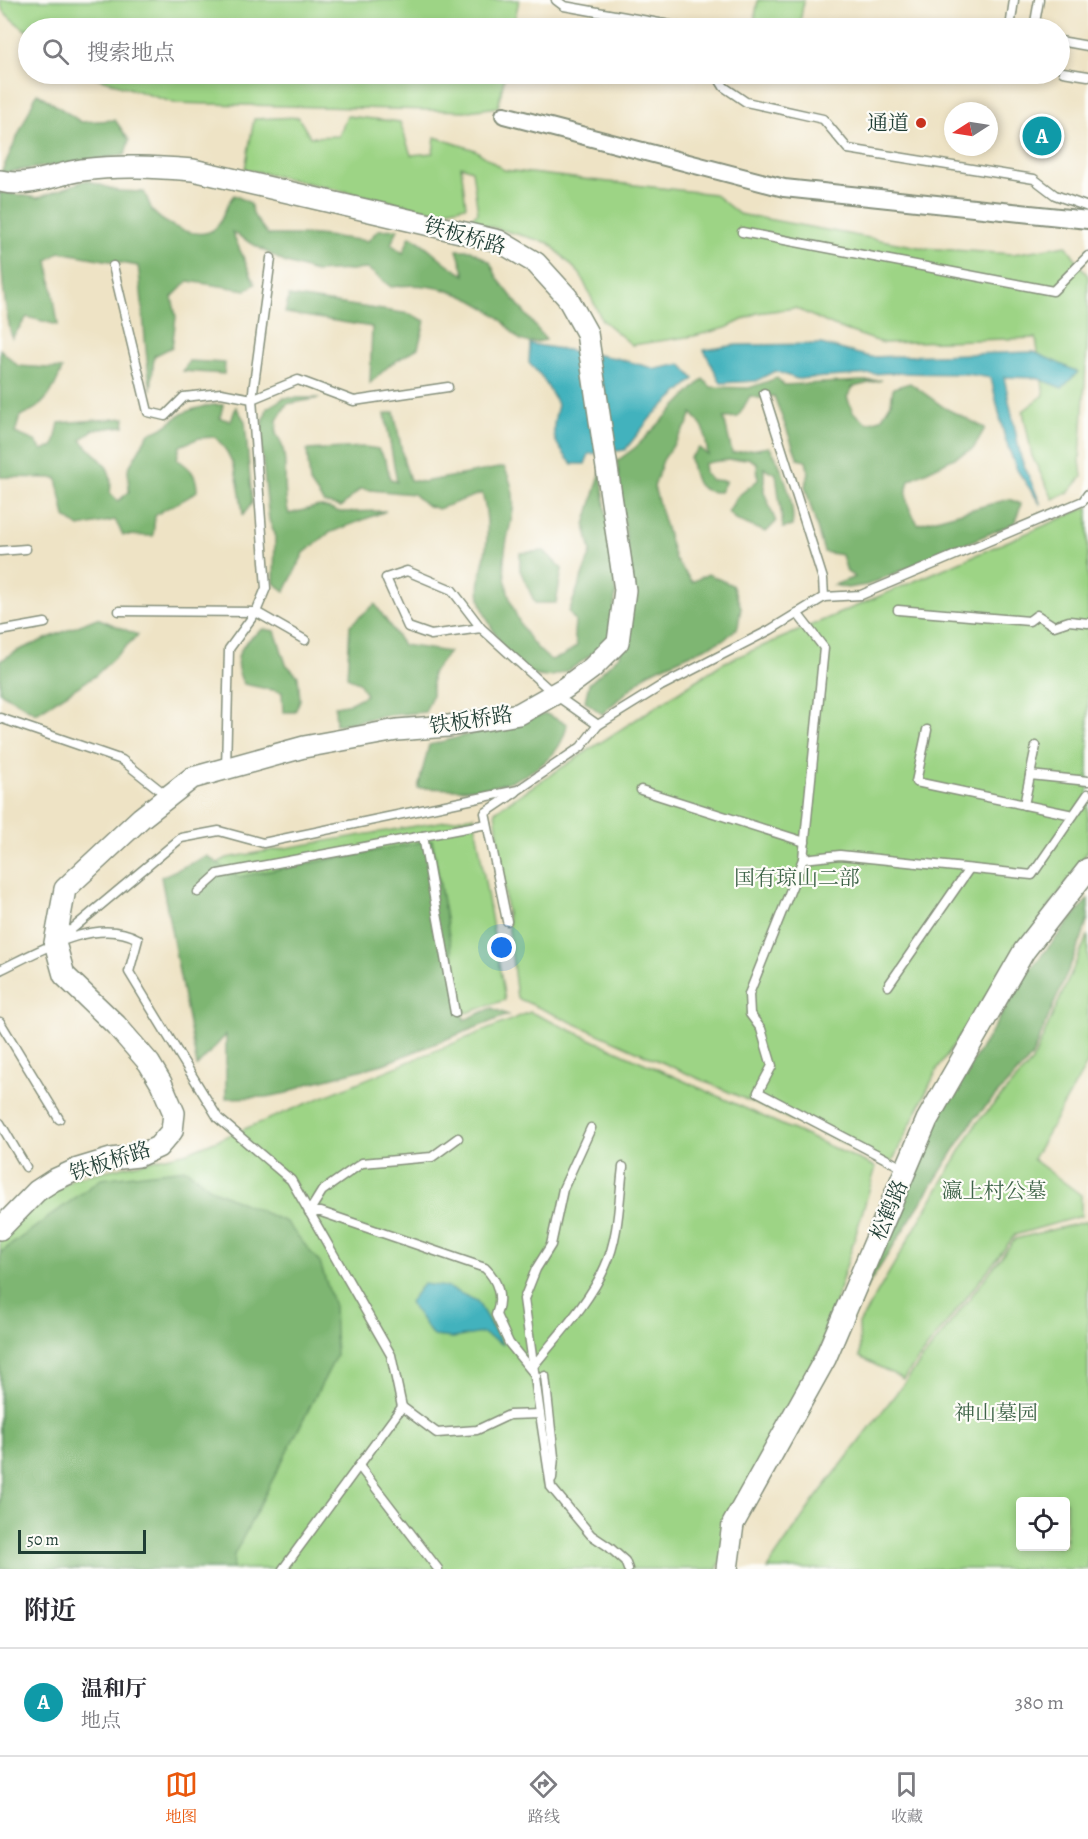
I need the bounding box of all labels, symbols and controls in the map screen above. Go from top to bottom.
search box [18,18,1070,84]
icon: search [39,35,72,68]
text: 搜索地点 [87,38,175,68]
north arrow [944,102,998,156]
place label: 通道 [867,109,909,137]
pin: A [1022,114,1062,158]
marker: 通道 [914,116,928,130]
street label: 铁板桥路 [421,211,509,261]
street label: 铁板桥路 [427,700,515,740]
park label: 国有琼山二部 [734,864,860,892]
your location [487,933,516,962]
street label: 铁板桥路 [66,1135,154,1187]
street label: 松鹤路 [864,1176,914,1244]
park label: 瀛上村公墓 [942,1177,1047,1205]
park label: 神山墓园 [954,1399,1038,1427]
map controls [1016,1497,1070,1551]
button: locate [1016,1497,1070,1551]
scale bar [18,1527,146,1554]
text: 50 m [27,1529,59,1551]
text: 附近 [24,1593,76,1628]
text: 温和厅 [81,1674,147,1704]
text: A [37,1689,50,1716]
text: 380 m [1015,1689,1064,1716]
text: 地点 [81,1707,121,1734]
tab: 地图 [165,1768,198,1828]
tab: 路线 [527,1768,560,1828]
tab: 收藏 [890,1768,923,1828]

